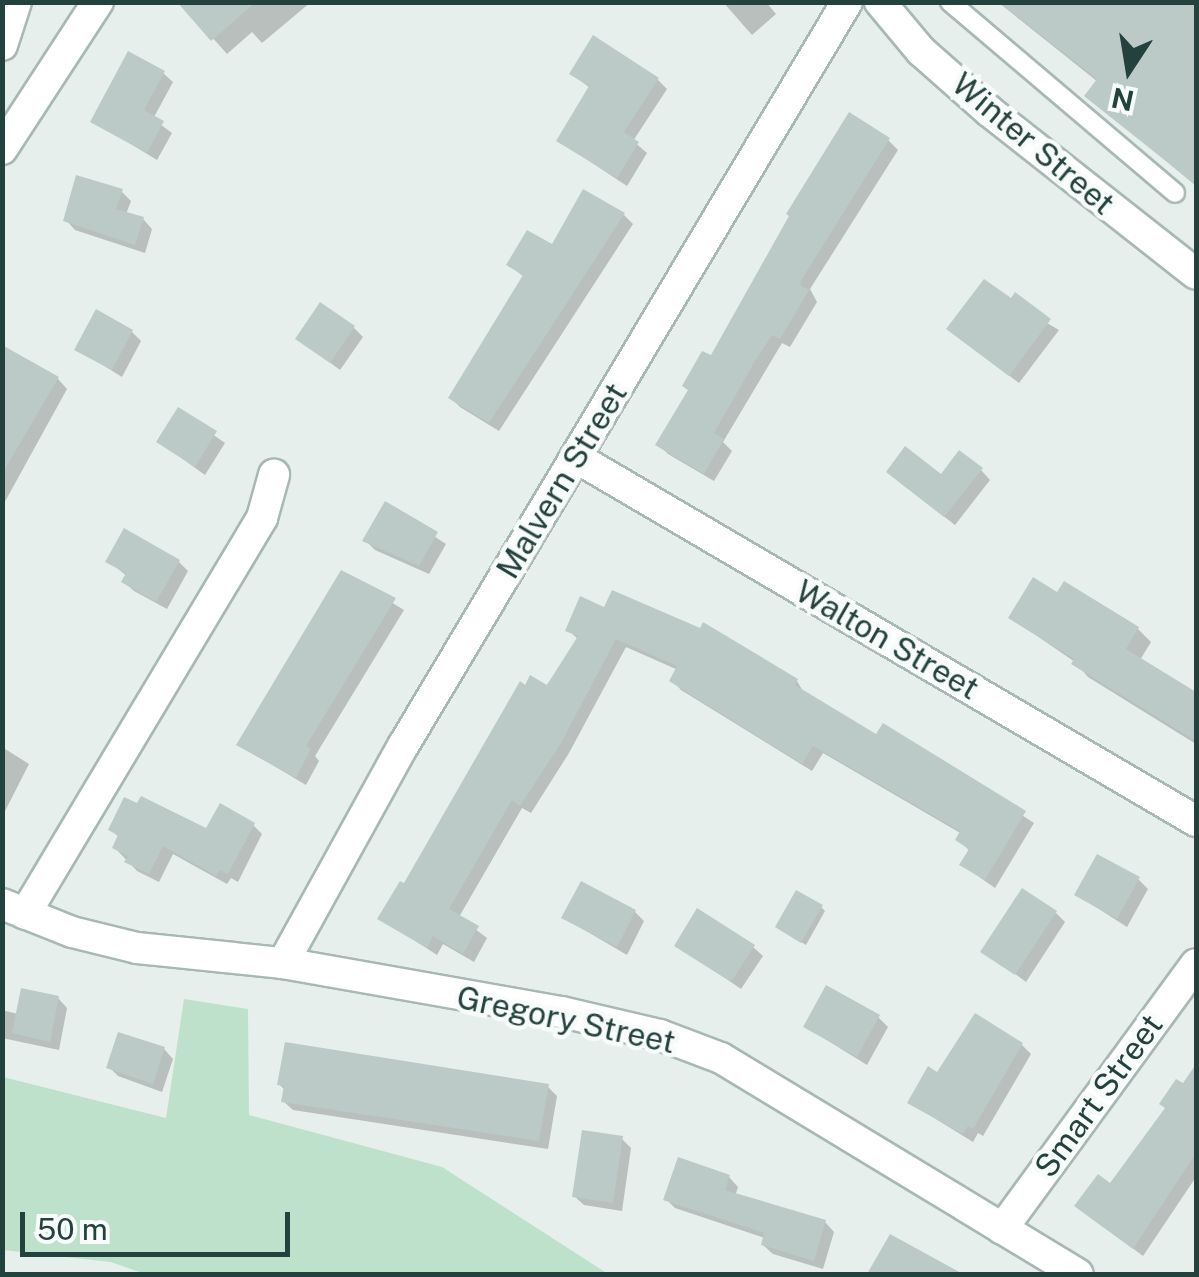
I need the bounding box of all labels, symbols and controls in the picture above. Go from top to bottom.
north arrow [1079,20,1179,120]
street label: Winter Street [944,65,1122,223]
text: N [1109,81,1137,118]
street label: Malvern Street [489,376,635,586]
street label: Walton Street [789,572,985,708]
street label: Gregory Street [453,978,679,1062]
street label: Smart Street [1027,1007,1171,1185]
scale bar [25,1192,295,1254]
text: 50 m [37,1211,108,1247]

